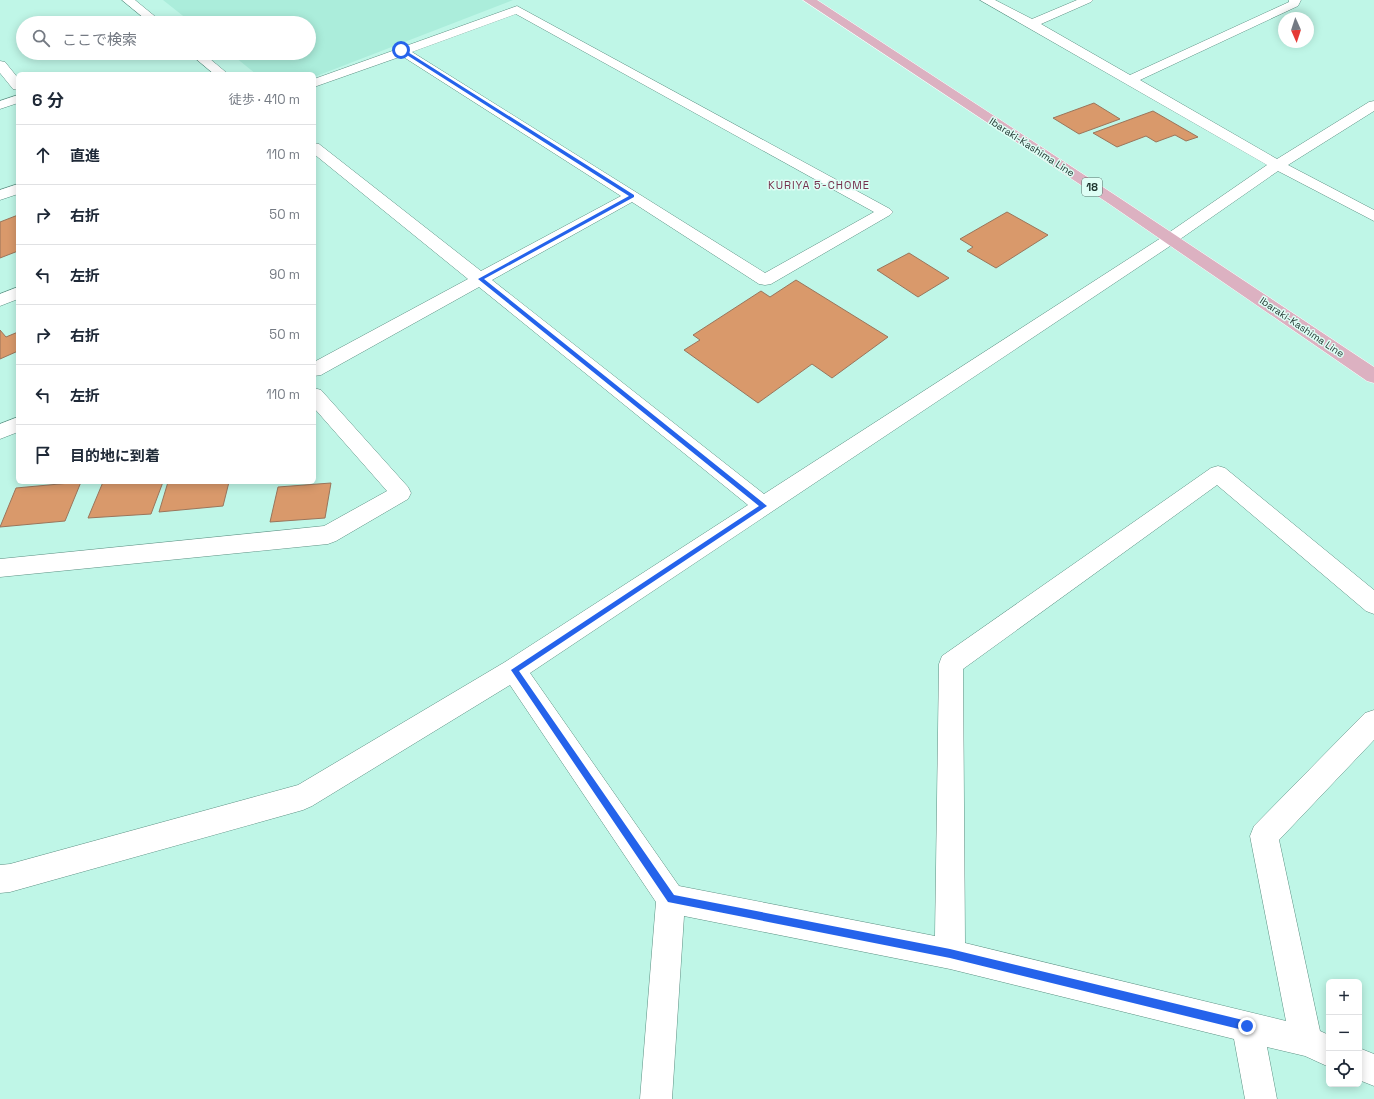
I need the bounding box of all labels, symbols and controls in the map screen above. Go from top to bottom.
north arrow [1278,12,1314,48]
search box [16,16,316,60]
icon: search [30,27,52,49]
text: ここで検索 [62,30,137,49]
route start [392,41,410,59]
text: 6 分 [32,89,64,111]
text: 徒歩 · 410 m [229,91,300,108]
street label: Ibaraki-Kashima Line [987,115,1077,179]
icon: ahead [32,144,54,166]
text: 直進 [70,146,100,165]
text: 110 m [266,146,300,163]
district label: KURIYA 5-CHOME [768,178,870,192]
road number: 18 [1082,178,1102,196]
icon: right [32,204,54,226]
text: 右折 [70,206,100,225]
text: 50 m [269,206,300,223]
icon: left [32,264,54,286]
text: 左折 [70,266,100,285]
text: 90 m [269,266,300,283]
street label: Ibaraki-Kashima Line [1257,294,1347,360]
icon: right [32,324,54,346]
text: 右折 [70,326,100,345]
text: 50 m [269,326,300,343]
icon: left [32,384,54,406]
text: 左折 [70,386,100,405]
text: 110 m [266,386,300,403]
icon: arrive [32,444,54,466]
text: 目的地に到着 [70,446,160,465]
map controls [1326,979,1362,1087]
button: + [1326,979,1362,1015]
button: − [1326,1015,1362,1051]
route end [1238,1017,1256,1035]
button: locate [1326,1051,1362,1087]

